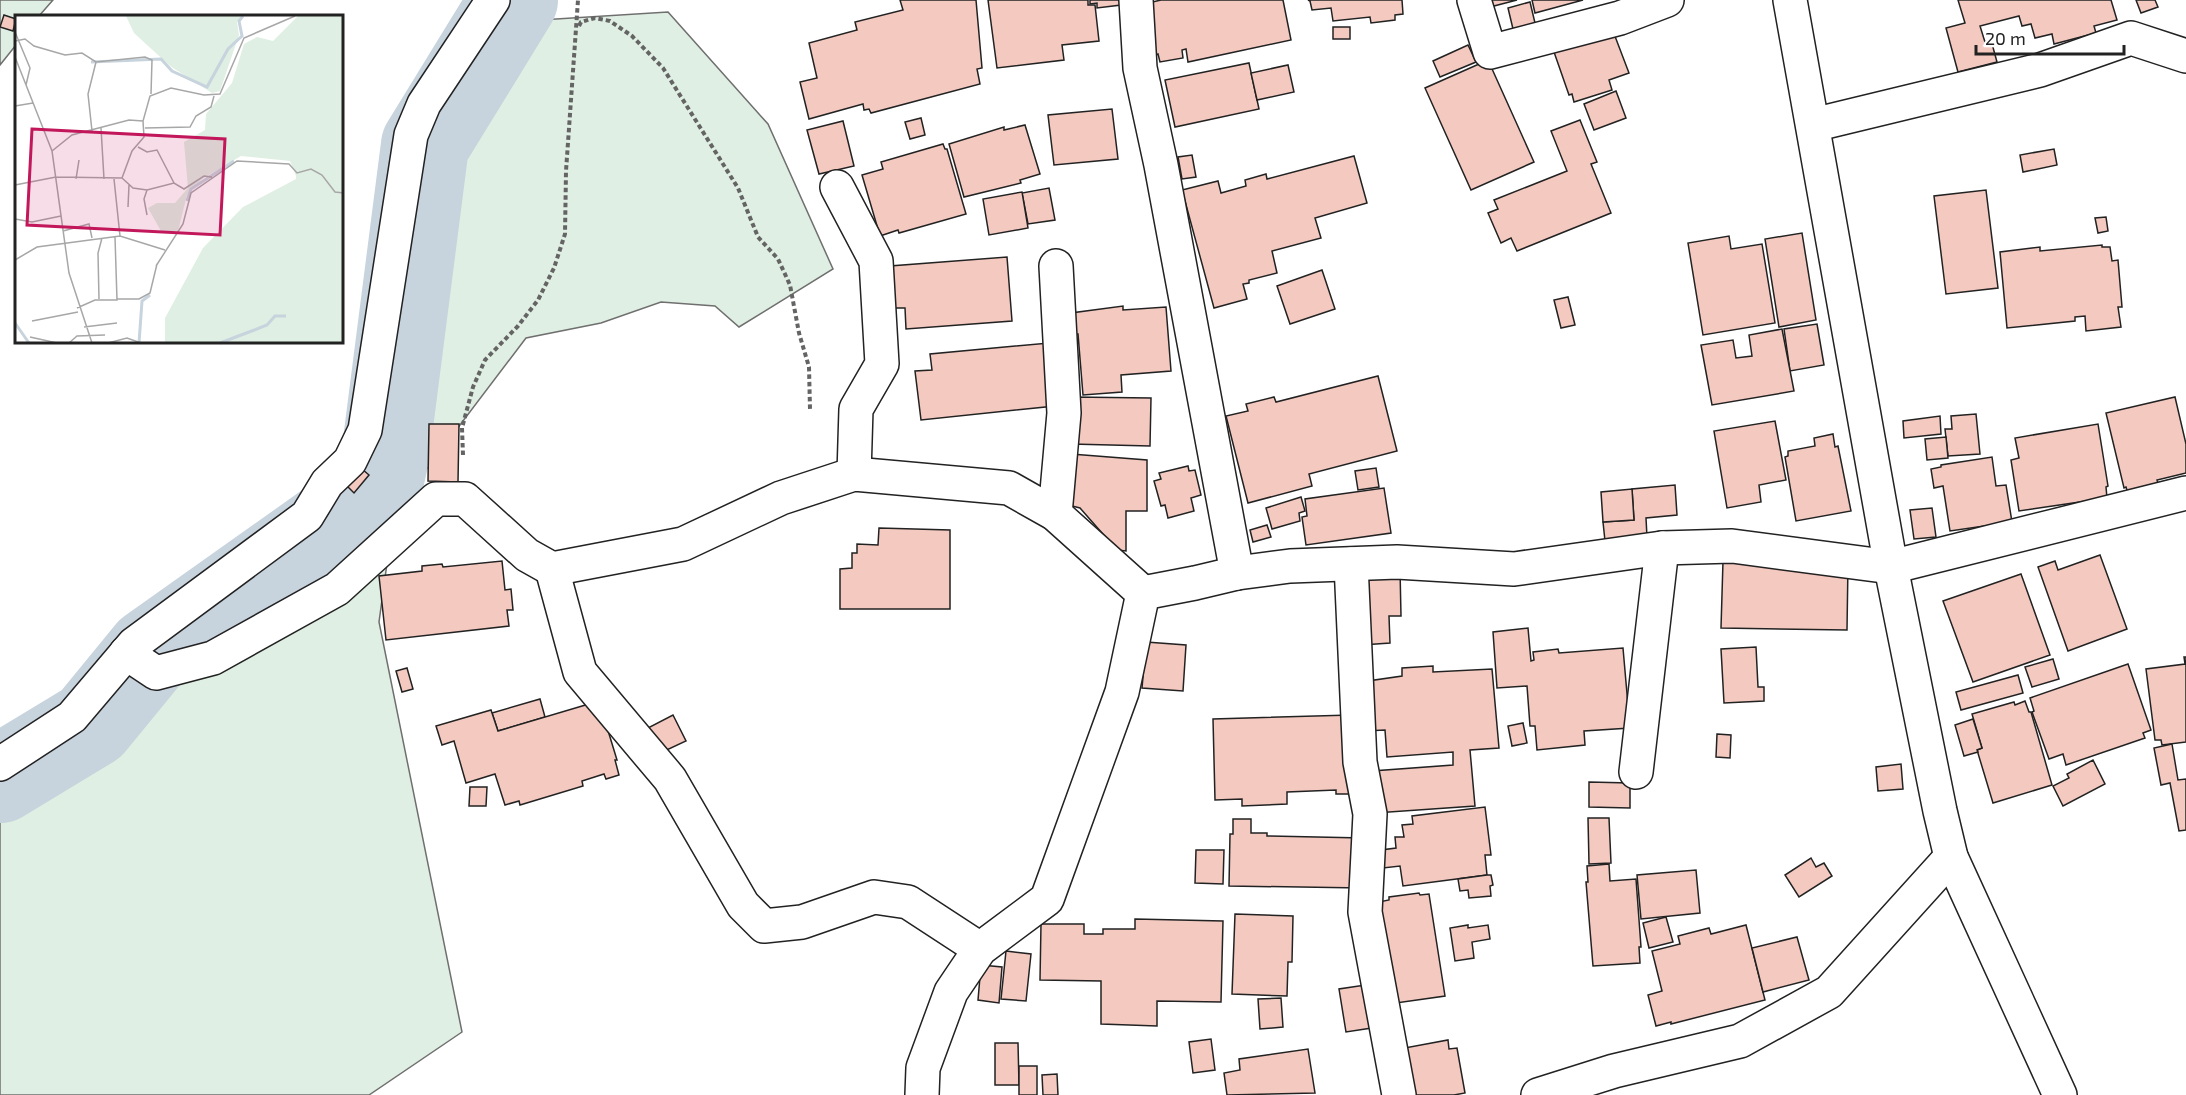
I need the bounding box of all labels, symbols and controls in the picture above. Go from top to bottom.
inset map [15,15,344,344]
scale bar [1976,18,2124,56]
text: 20 m [1985,27,2026,49]

